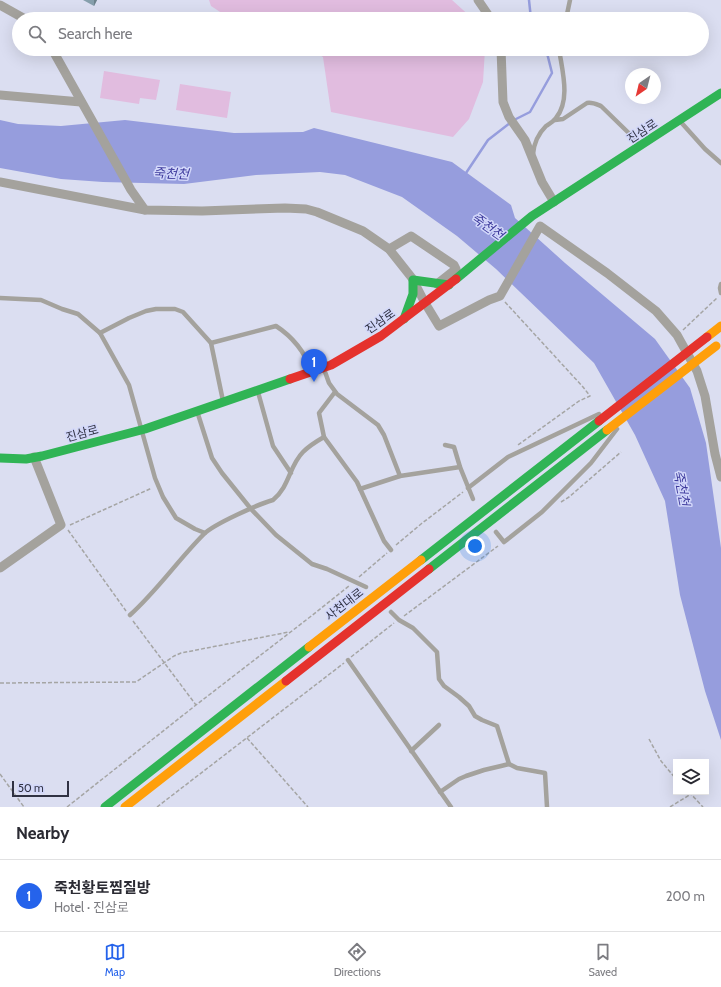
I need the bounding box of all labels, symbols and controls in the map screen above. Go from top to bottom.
search box [12,12,709,56]
icon: search [26,23,48,45]
text: Search here [58,25,133,43]
north arrow [625,68,661,104]
street label: 진삼로 [624,116,660,146]
water label: 죽천천 [153,164,190,182]
water label: 죽천천 [469,209,508,243]
street label: 진삼로 [362,305,398,337]
pin: 1 [301,349,327,382]
street label: 진삼로 [64,421,100,445]
water label: 죽천천 [671,469,693,508]
your location [465,536,485,556]
street label: 사천대로 [322,584,366,624]
map controls [673,759,709,795]
button: layers [673,759,709,795]
scale bar [12,779,69,798]
text: 50 m [18,781,44,795]
text: Nearby [16,823,69,843]
text: 죽천황토찜질방 [54,879,151,897]
text: 1 [27,888,31,904]
text: 200 m [666,888,705,904]
text: Hotel · 진삼로 [54,899,129,915]
tab: Map [104,941,126,979]
tab: Directions [334,941,381,979]
tab: Saved [589,941,617,979]

